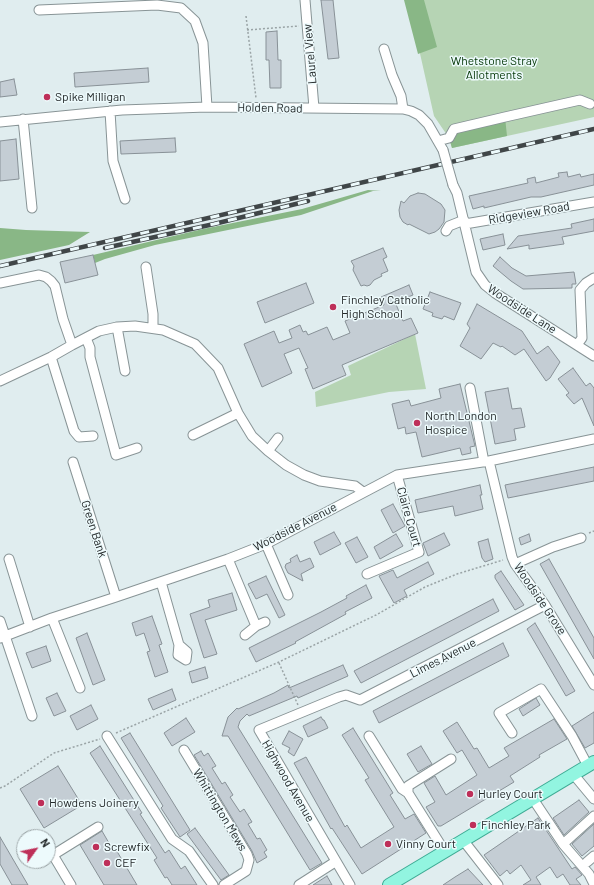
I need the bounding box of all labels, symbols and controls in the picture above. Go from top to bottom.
street label: Laurel View [300,23,320,85]
park label: Whetstone Stray Allotments [451,54,537,82]
place label: Spike Milligan [55,90,126,104]
marker: Spike Milligan [42,92,52,102]
street label: Holden Road [237,100,303,116]
street label: Ridgeview Road [487,199,571,227]
street label: Woodside Lane [485,281,559,337]
place label: Finchley Catholic High School [341,293,430,321]
marker: Finchley Catholic High School [328,302,338,312]
place label: North London Hospice [425,409,497,437]
marker: North London Hospice [412,418,422,428]
street label: Claire Court [394,485,424,549]
street label: Green Bank [78,499,110,559]
street label: Woodside Avenue [251,500,339,554]
street label: Woodside Grove [511,560,569,638]
street label: Limes Avenue [408,635,478,681]
street label: Highwood Avenue [259,737,317,825]
street label: Whittington Mews [190,766,250,854]
place label: Hurley Court [478,787,543,801]
marker: Hurley Court [465,789,475,799]
place label: Howdens Joinery [49,796,139,810]
marker: Howdens Joinery [36,798,46,808]
place label: Finchley Park [481,818,550,832]
marker: Finchley Park [468,820,478,830]
north arrow [16,829,56,869]
text: N [38,836,53,849]
place label: Vinny Court [396,837,456,851]
marker: Vinny Court [383,839,393,849]
place label: Screwfix [104,840,150,854]
marker: Screwfix [91,842,101,852]
place label: CEF [115,856,136,870]
marker: CEF [102,858,112,868]

